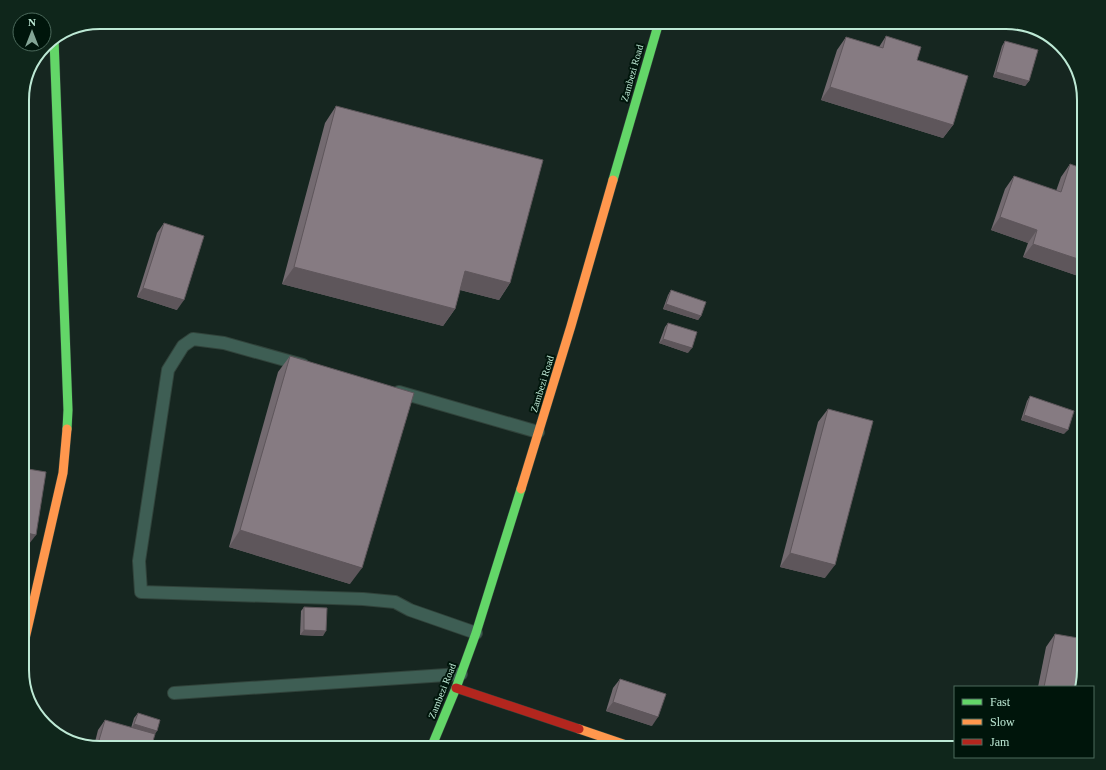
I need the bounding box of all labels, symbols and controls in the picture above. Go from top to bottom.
north arrow [12,12,52,52]
text: N [28,16,36,28]
street label: Zambezi Road [619,43,645,103]
street label: Zambezi Road [528,354,556,414]
street label: Zambezi Road [426,662,458,720]
legend [954,686,1094,758]
text: Fast [990,695,1011,709]
text: Slow [990,715,1015,729]
text: Jam [990,735,1010,749]

